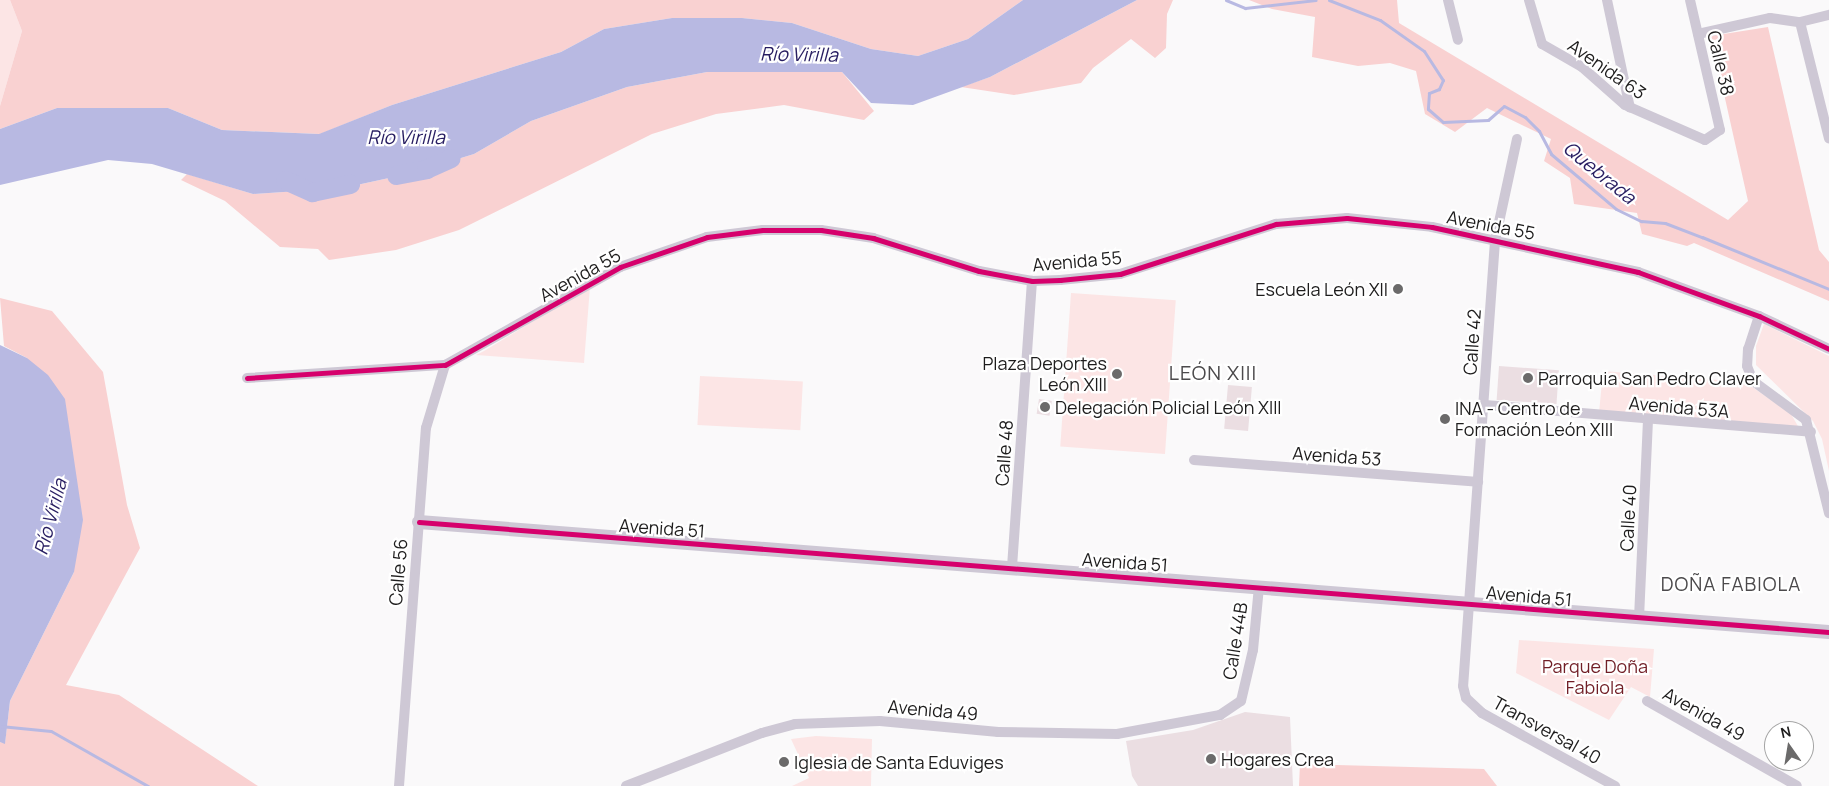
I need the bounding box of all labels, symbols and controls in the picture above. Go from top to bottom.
street label: Calle 38 [1703,29,1739,97]
street label: Avenida 63 [1564,34,1650,104]
water label: Río Virilla [760,43,838,67]
water label: Río Virilla [367,127,445,149]
water label: Quebrada [1558,137,1640,209]
street label: Avenida 55 [1445,206,1537,244]
street label: Avenida 55 [536,244,624,306]
street label: Avenida 55 [1031,246,1123,276]
place label: Escuela León XII [1255,278,1388,300]
marker: Escuela León XII [1392,283,1404,295]
street label: Calle 42 [1459,308,1485,376]
place label: Plaza Deportes León XIII [982,353,1107,396]
district label: LEÓN XIII [1168,360,1258,384]
place label: Parroquia San Pedro Claver [1538,367,1762,389]
marker: Plaza Deportes León XIII [1111,368,1123,380]
marker: Parroquia San Pedro Claver [1522,372,1534,384]
street label: Avenida 53A [1628,392,1730,422]
place label: Delegación Policial León XIII [1055,396,1282,418]
place label: INA - Centro de Formación León XIII [1455,398,1613,440]
marker: Delegación Policial León XIII [1039,401,1051,413]
marker: INA - Centro de Formación León XIII [1439,413,1451,425]
street label: Calle 48 [991,419,1017,487]
street label: Avenida 53 [1292,442,1382,470]
water label: Río Virilla [30,477,72,557]
street label: Calle 40 [1615,484,1641,552]
street label: Avenida 51 [618,514,706,542]
street label: Calle 56 [384,538,412,606]
street label: Avenida 51 [1081,548,1169,576]
district label: DOÑA FABIOLA [1659,574,1803,596]
street label: Avenida 51 [1485,581,1573,611]
street label: Calle 44B [1218,601,1252,681]
park label: Parque Doña Fabiola [1542,656,1648,699]
street label: Avenida 49 [1659,683,1749,745]
street label: Transversal 40 [1489,691,1605,769]
street label: Avenida 49 [887,695,979,725]
north arrow [1764,721,1814,771]
text: N [1779,721,1793,742]
place label: Hogares Crea [1221,748,1334,770]
place label: Iglesia de Santa Eduviges [794,751,1004,773]
marker: Hogares Crea [1205,753,1217,765]
marker: Iglesia de Santa Eduviges [778,756,790,768]

